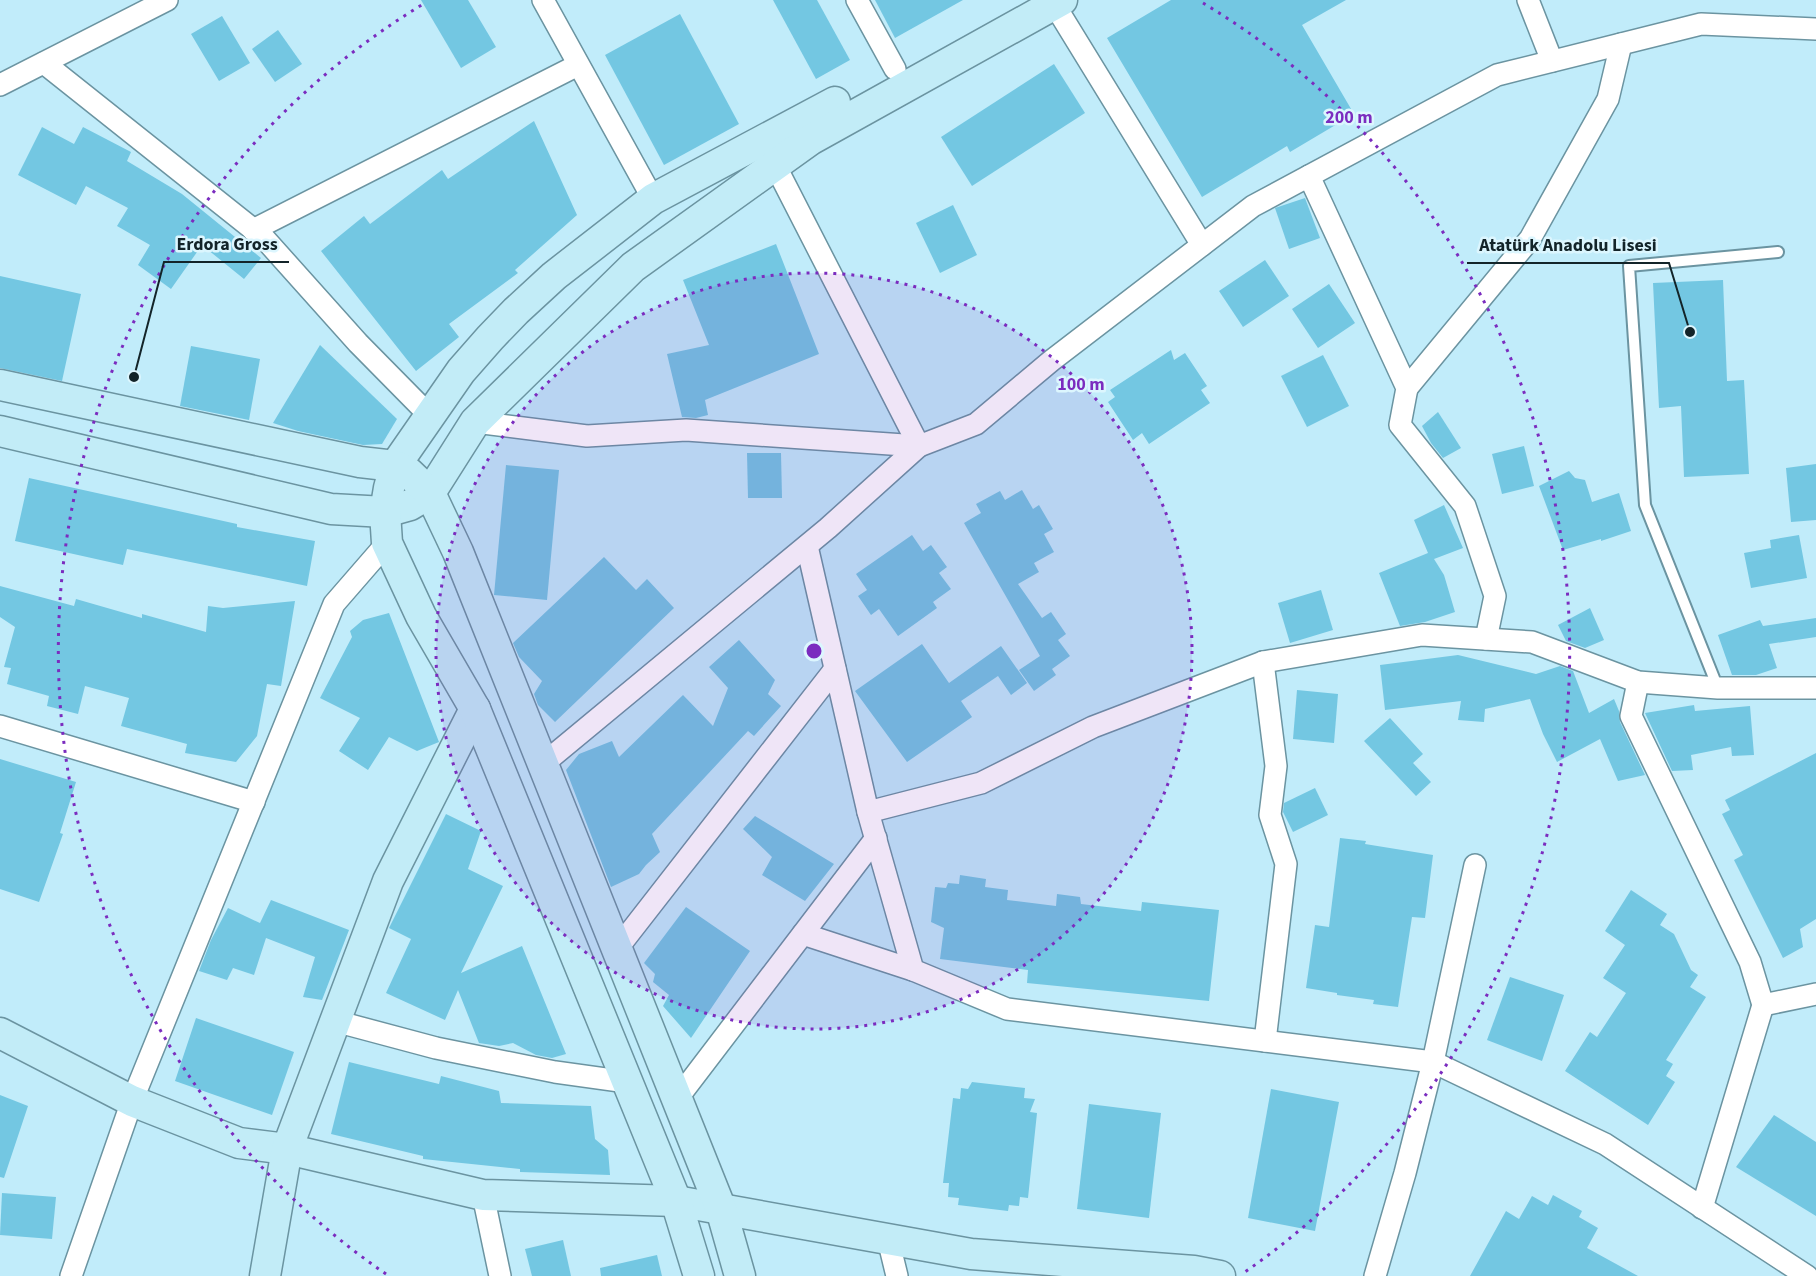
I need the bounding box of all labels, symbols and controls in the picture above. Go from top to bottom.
text: 200 m [1325,105,1373,130]
callout: Erdora Gross [164,226,289,262]
callout: Atatürk Anadolu Lisesi [1467,227,1669,263]
text: Erdora Gross [176,232,278,257]
text: Atatürk Anadolu Lisesi [1478,233,1657,258]
text: 100 m [1057,372,1105,397]
centre of rings [804,641,824,661]

